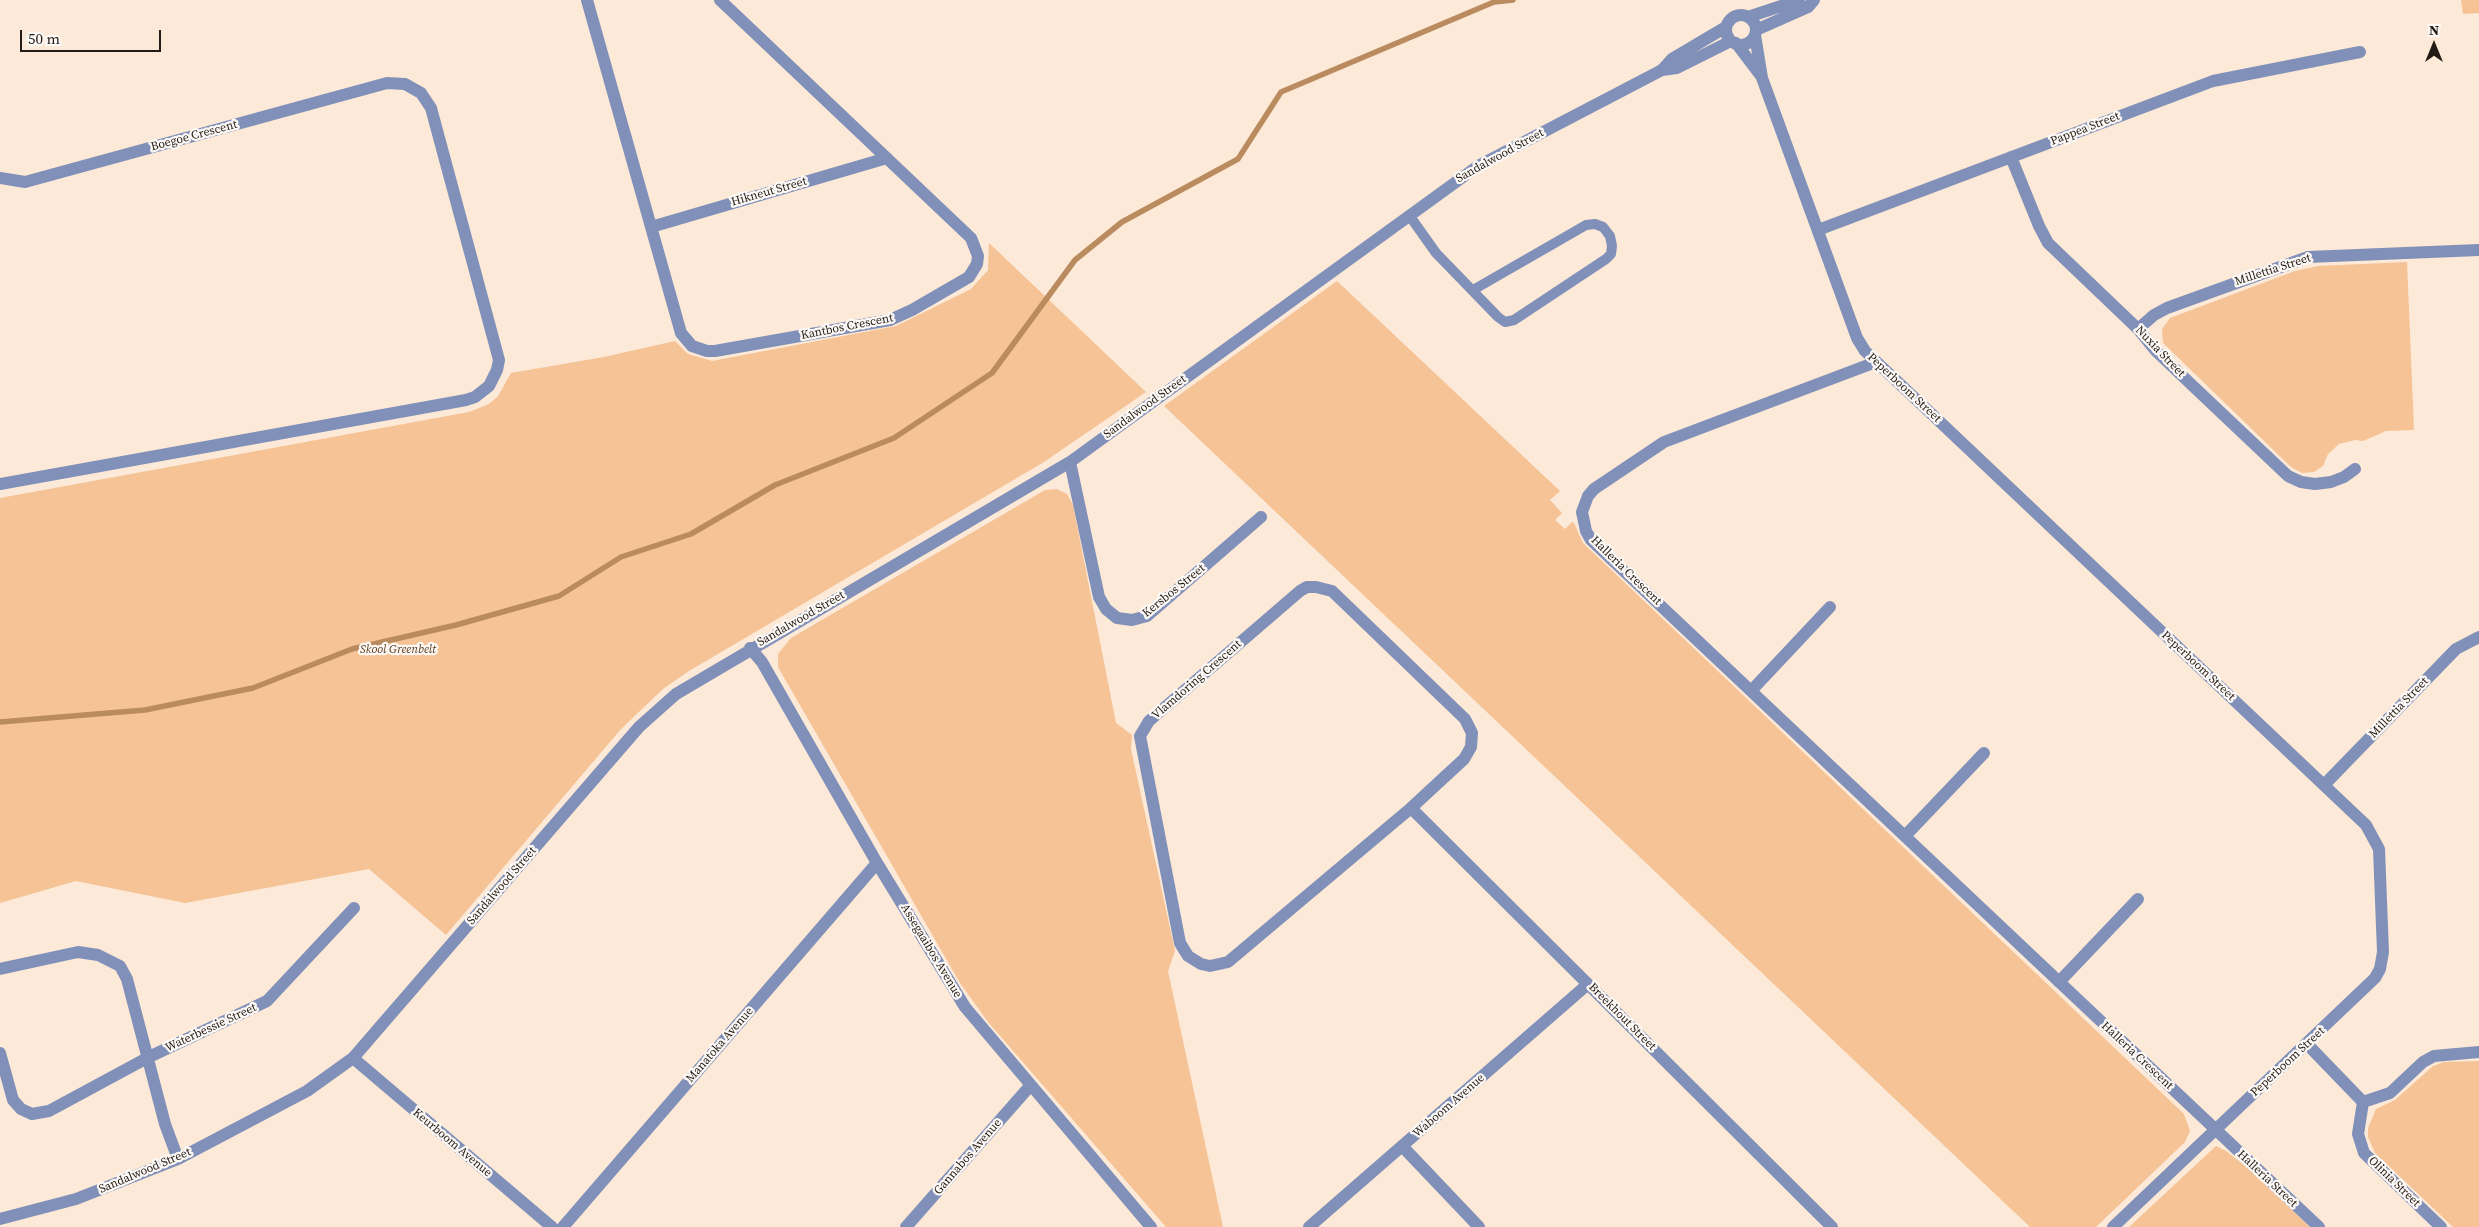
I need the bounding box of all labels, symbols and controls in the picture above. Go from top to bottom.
scale bar [22,20,164,52]
north arrow [2409,20,2459,70]
text: N [2429,20,2439,40]
text: 50 m [28,28,60,49]
street label: Pappea Street [2048,109,2122,149]
street label: Boegoe Crescent [149,118,239,154]
street label: Sandalwood Street [1453,126,1547,186]
street label: Hikneut Street [730,174,808,210]
street label: Millettia Street [2233,251,2313,289]
street label: Kantbos Crescent [800,311,894,343]
street label: Nuxia Street [2132,323,2188,381]
street label: Peperboom Street [1864,350,1944,426]
street label: Sandalwood Street [1101,372,1189,442]
street label: Halleria Crescent [1588,533,1664,609]
street label: Kersbos Street [1140,561,1208,621]
street label: Sandalwood Street [755,588,847,650]
street label: Peperboom Street [2158,628,2238,704]
street label: Vlamdoring Crescent [1149,637,1245,723]
park label: Skool Greenbelt [360,643,436,657]
street label: Millettia Street [2366,675,2432,741]
street label: Sandalwood Street [464,844,540,928]
street label: Assegaaibos Avenue [897,901,965,1001]
street label: Breekhout Street [1585,980,1659,1054]
street label: Waterbessie Street [163,1001,259,1055]
street label: Manatoka Avenue [683,1004,757,1086]
street label: Halleria Crescent [2098,1019,2176,1093]
street label: Peperboom Street [2248,1024,2328,1100]
street label: Waboom Avenue [1410,1071,1488,1141]
street label: Keurboom Avenue [409,1106,495,1180]
street label: Gannabos Avenue [931,1116,1005,1198]
street label: Sandalwood Street [97,1145,193,1197]
street label: Halleria Street [2234,1147,2300,1211]
street label: Olinia Street [2365,1154,2423,1210]

